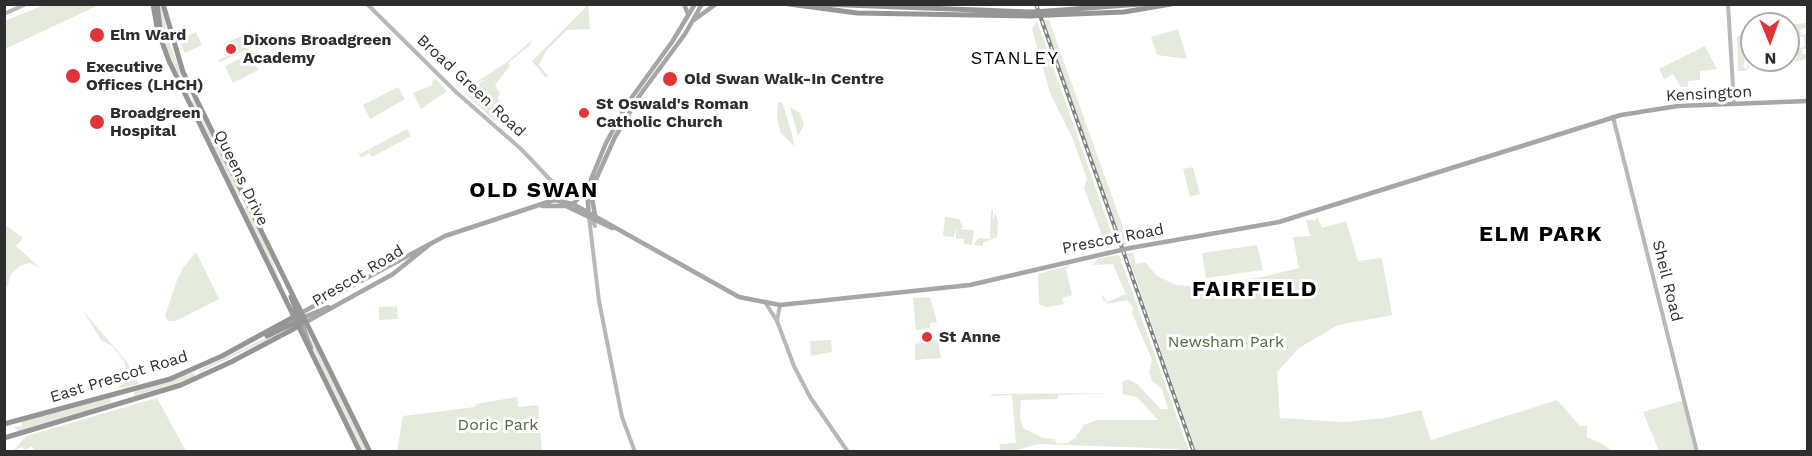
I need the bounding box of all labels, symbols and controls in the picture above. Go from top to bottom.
north arrow [1740,12,1800,72]
place label: Elm Ward [110,25,186,45]
marker: Elm Ward [88,26,106,44]
place label: Dixons Broadgreen Academy [243,30,391,68]
street label: Broad Green Road [413,31,529,141]
marker: Dixons Broadgreen Academy [224,42,238,56]
district label: STANLEY [971,48,1059,70]
text: N [1764,49,1776,68]
place label: Executive Offices (LHCH) [86,57,204,95]
marker: Executive Offices (LHCH) [64,67,82,85]
place label: Old Swan Walk-In Centre [684,69,884,89]
marker: Old Swan Walk-In Centre [661,70,679,88]
street label: Kensington [1665,82,1753,106]
place label: St Oswald's Roman Catholic Church [596,94,749,132]
place label: Broadgreen Hospital [110,103,201,141]
marker: St Oswald's Roman Catholic Church [577,106,591,120]
marker: Broadgreen Hospital [88,113,106,131]
street label: Queens Drive [210,127,272,229]
district label: OLD SWAN [469,178,599,204]
street label: Prescot Road [1060,220,1166,258]
district label: ELM PARK [1479,222,1603,248]
street label: Sheil Road [1648,238,1686,324]
street label: Prescot Road [309,241,407,311]
district label: FAIRFIELD [1192,277,1318,303]
place label: St Anne [939,327,1001,347]
marker: St Anne [920,330,934,344]
park label: Newsham Park [1168,332,1284,352]
street label: East Prescot Road [48,347,190,407]
park label: Doric Park [458,415,538,435]

